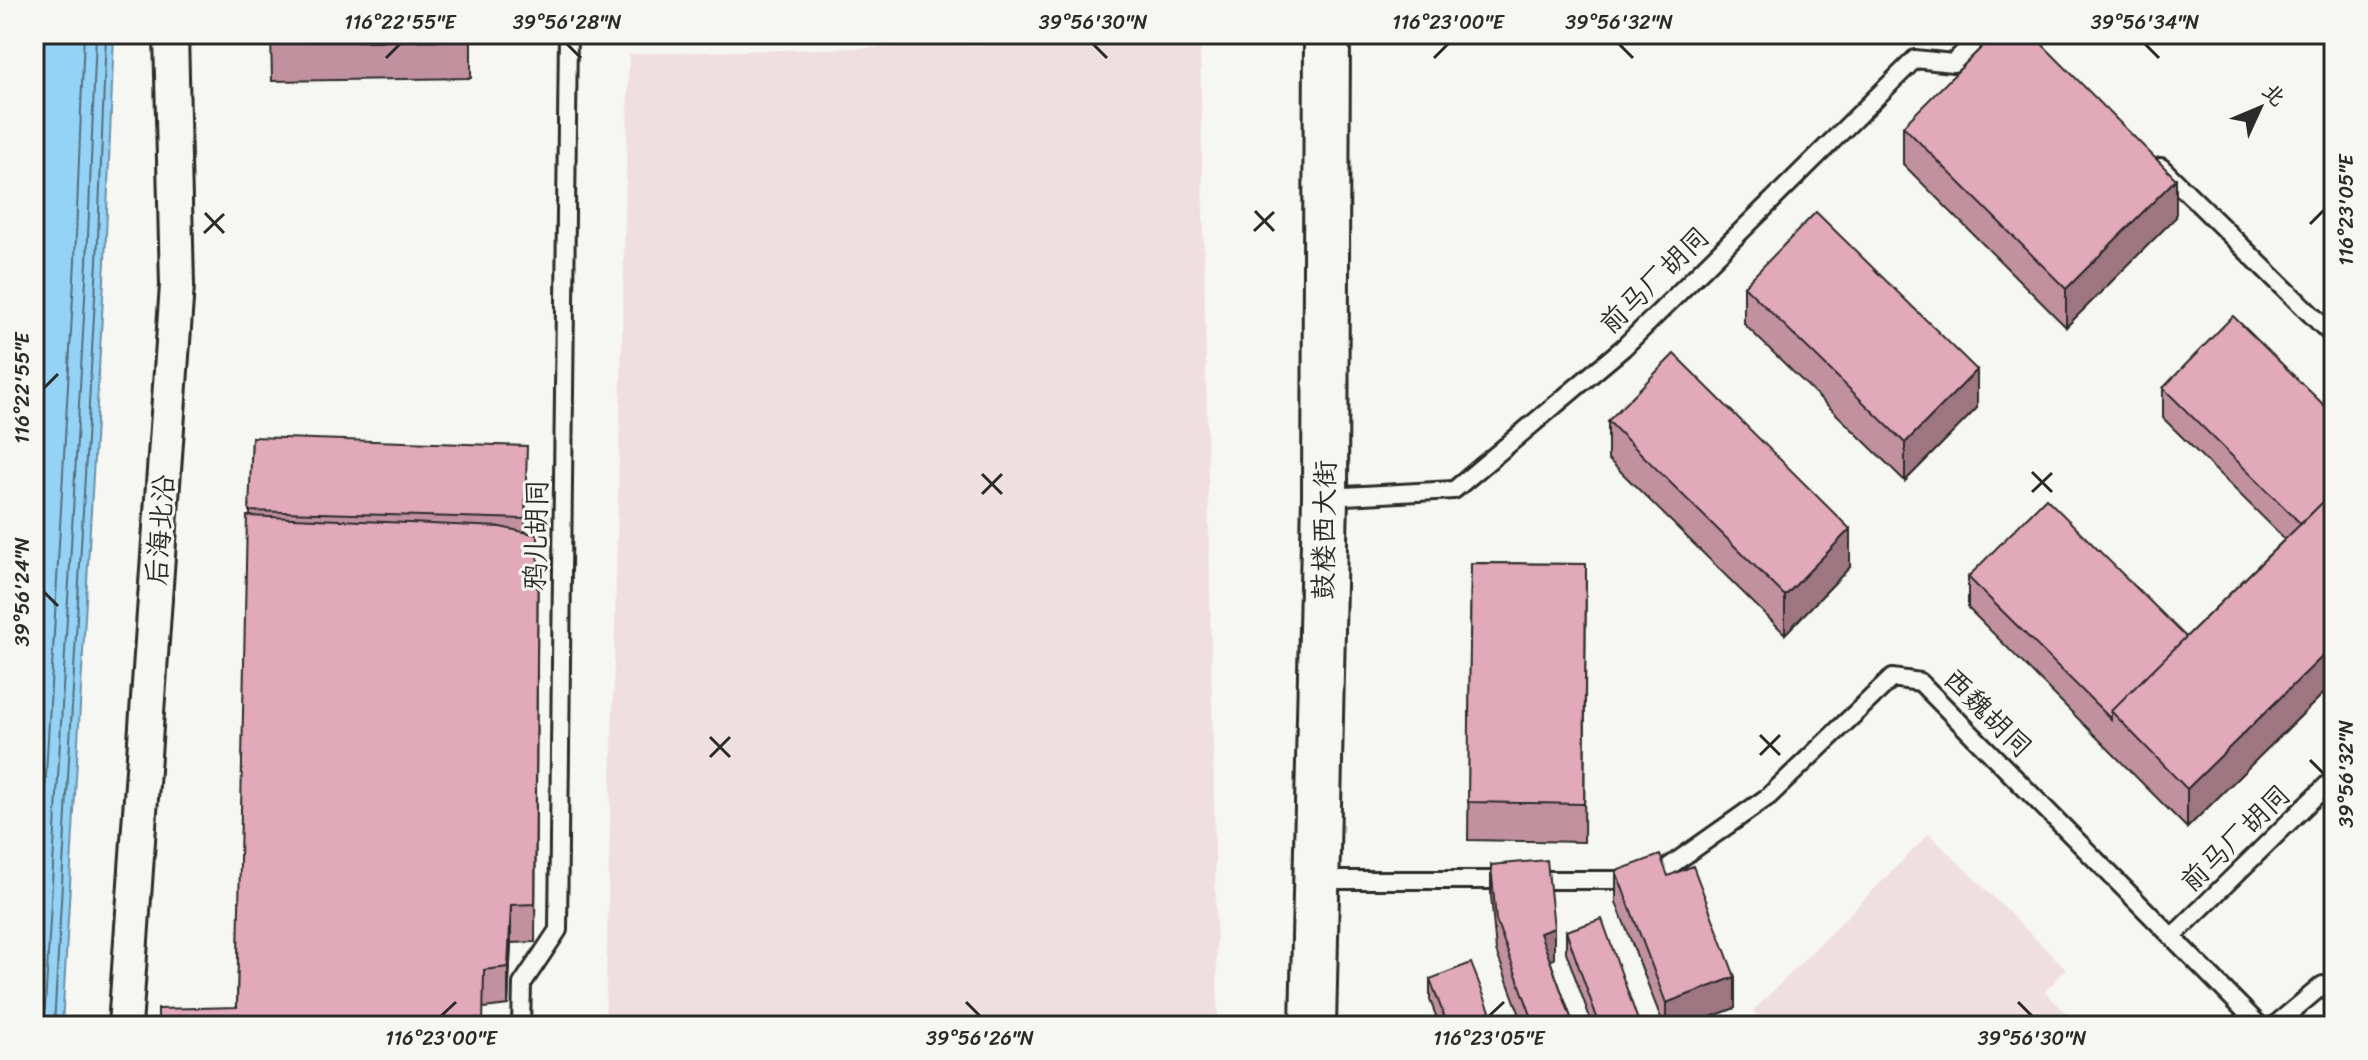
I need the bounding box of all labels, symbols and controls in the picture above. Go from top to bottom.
text: 116°22'55"E [344,5,458,40]
text: 39°56'28"N [513,5,621,40]
text: 39°56'30"N [1039,5,1147,40]
text: 116°23'00"E [1392,5,1506,40]
text: 39°56'32"N [1565,5,1673,40]
text: 39°56'34"N [2091,5,2199,40]
north arrow [2220,68,2300,148]
text: 北 [2252,73,2296,116]
text: 116°23'05"E [2329,152,2364,266]
street label: 前马厂胡同 [1587,214,1721,346]
text: 116°22'55"E [5,330,40,444]
street label: 鼓楼西大街 [1298,460,1350,600]
street label: 后海北沿 [132,472,188,588]
street label: 鸦儿胡同 [511,479,561,591]
text: 39°56'24"N [5,537,40,647]
street label: 西魏胡同 [1931,656,2045,770]
text: 39°56'32"N [2329,720,2364,828]
street label: 前马厂胡同 [2168,772,2302,904]
text: 116°23'00"E [385,1021,499,1056]
text: 39°56'26"N [926,1021,1034,1056]
text: 116°23'05"E [1433,1021,1547,1056]
text: 39°56'30"N [1978,1021,2086,1056]

